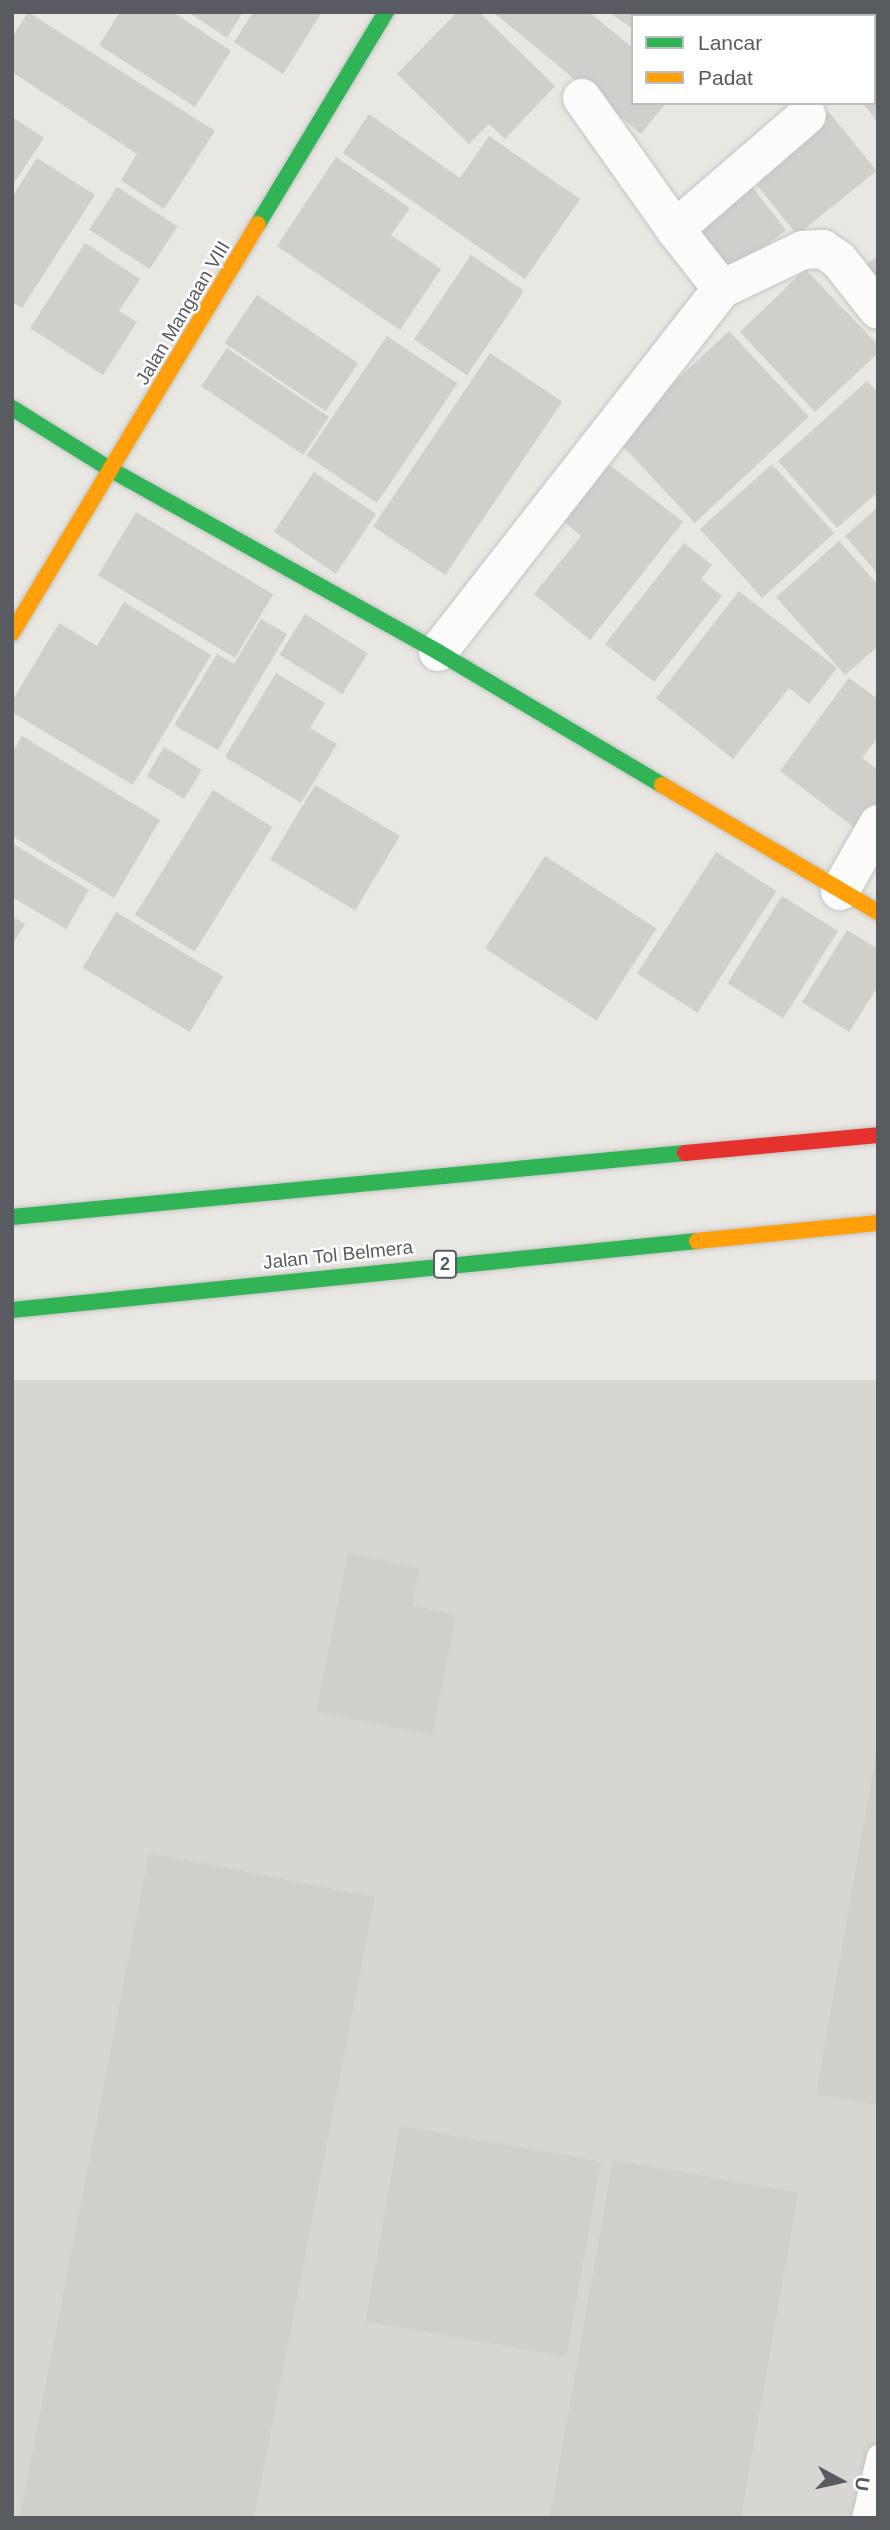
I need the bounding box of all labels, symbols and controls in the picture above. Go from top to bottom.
legend [631,14,876,105]
text: Lancar [698,31,762,54]
text: Padat [698,66,753,89]
street label: Jalan Mangaan VIII [131,237,235,389]
street label: Jalan Tol Belmera [262,1236,414,1274]
road number: 2 [433,1250,457,1279]
north arrow [806,2446,876,2516]
text: U [851,2476,874,2492]

